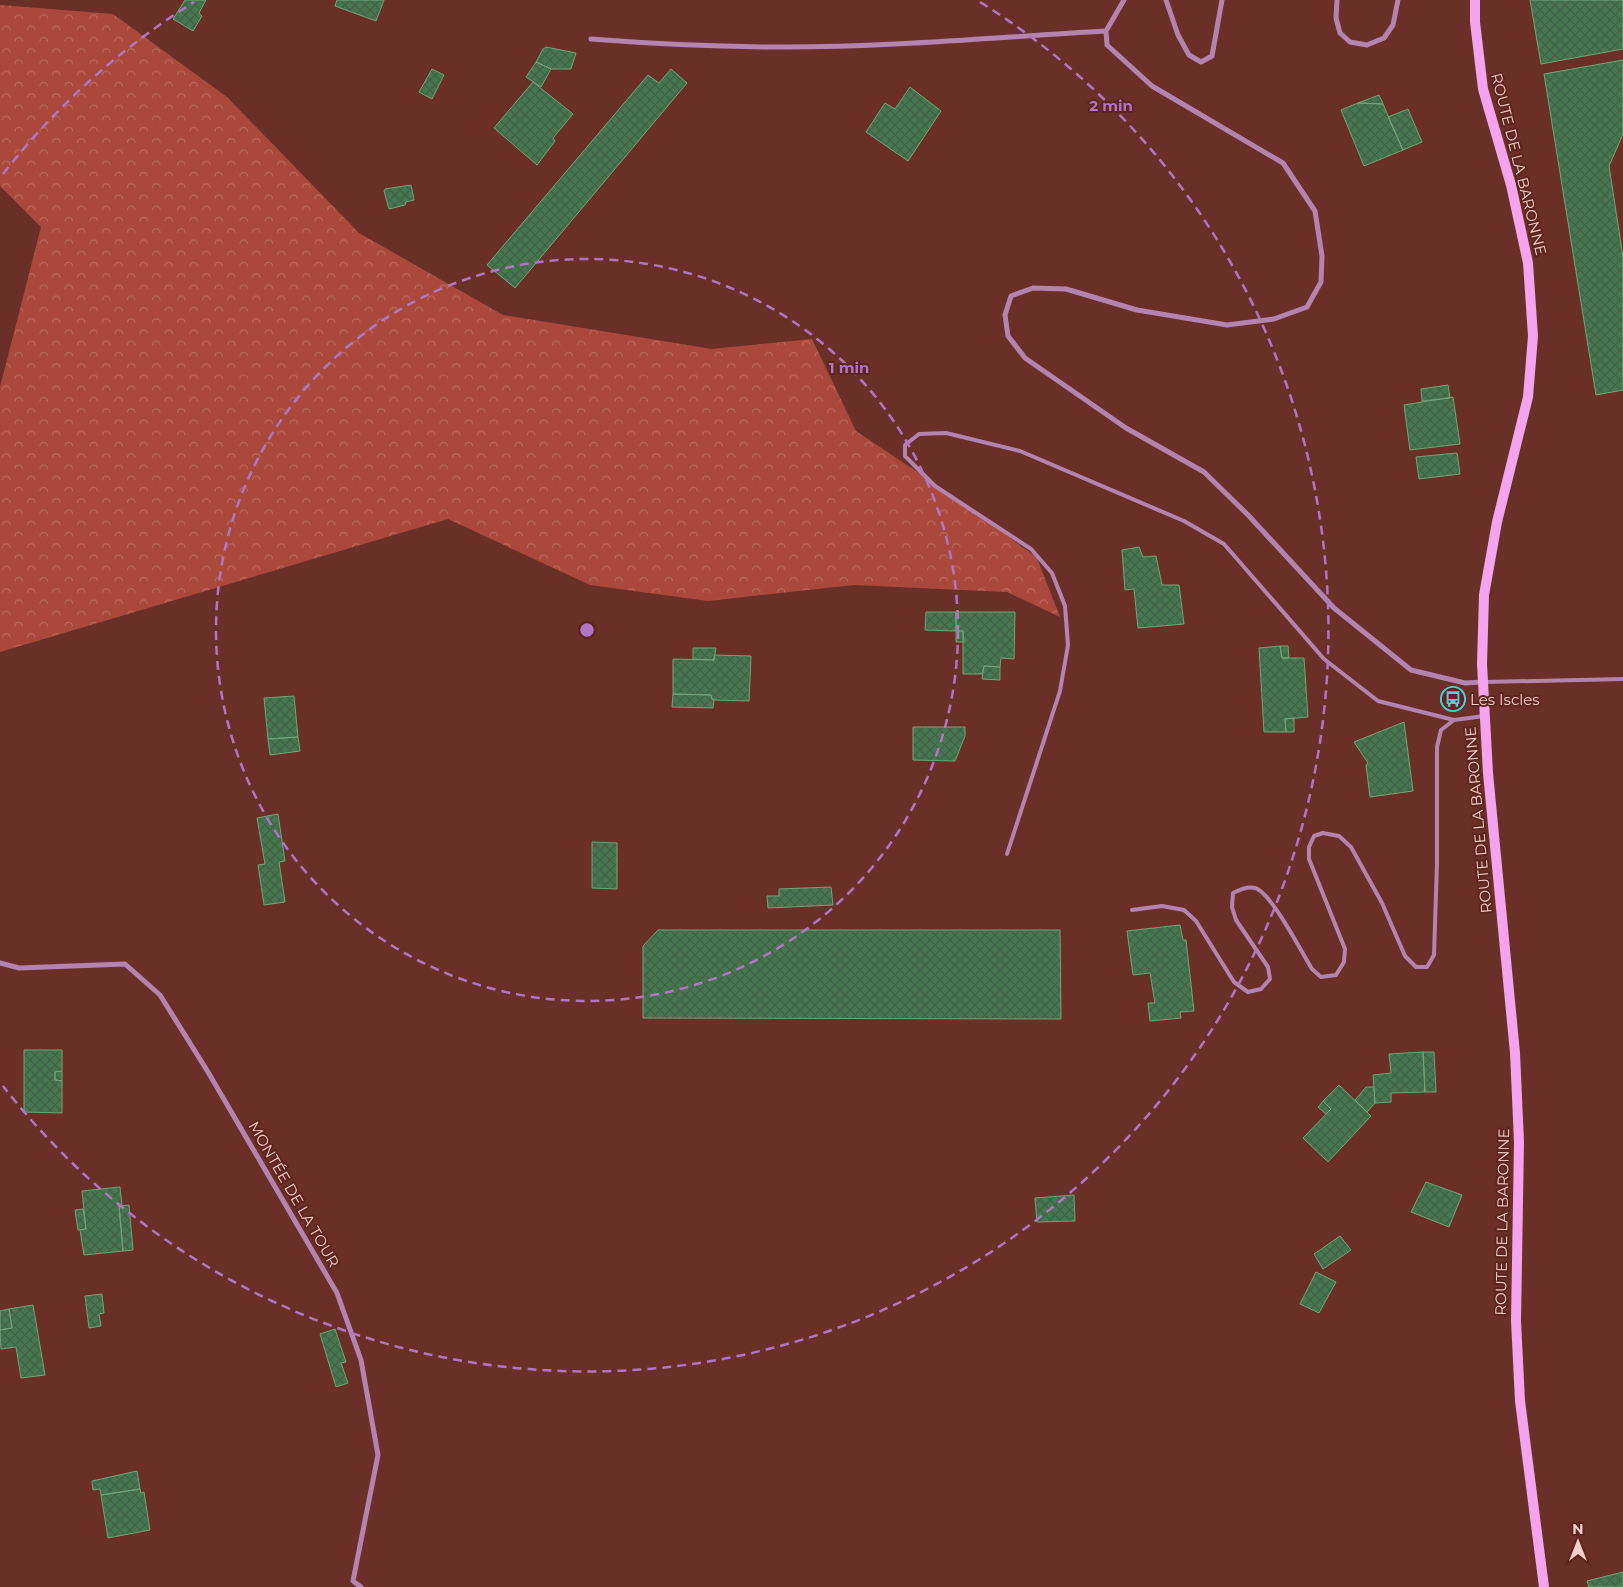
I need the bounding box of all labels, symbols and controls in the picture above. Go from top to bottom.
street label: ROUTE DE LA BARONNE [1487,71,1551,257]
text: 2 min [1089,96,1133,115]
text: 1 min [829,358,869,377]
centre of rings [578,621,596,639]
bus stop icon: Les Iscles [1440,686,1466,712]
place label: Les Iscles [1470,690,1540,709]
street label: ROUTE DE LA BARONNE [1460,726,1496,914]
street label: MONTÉE DE LA TOUR [244,1118,344,1270]
street label: ROUTE DE LA BARONNE [1491,1128,1513,1316]
north arrow [1553,1517,1603,1567]
text: N [1572,1520,1584,1538]

